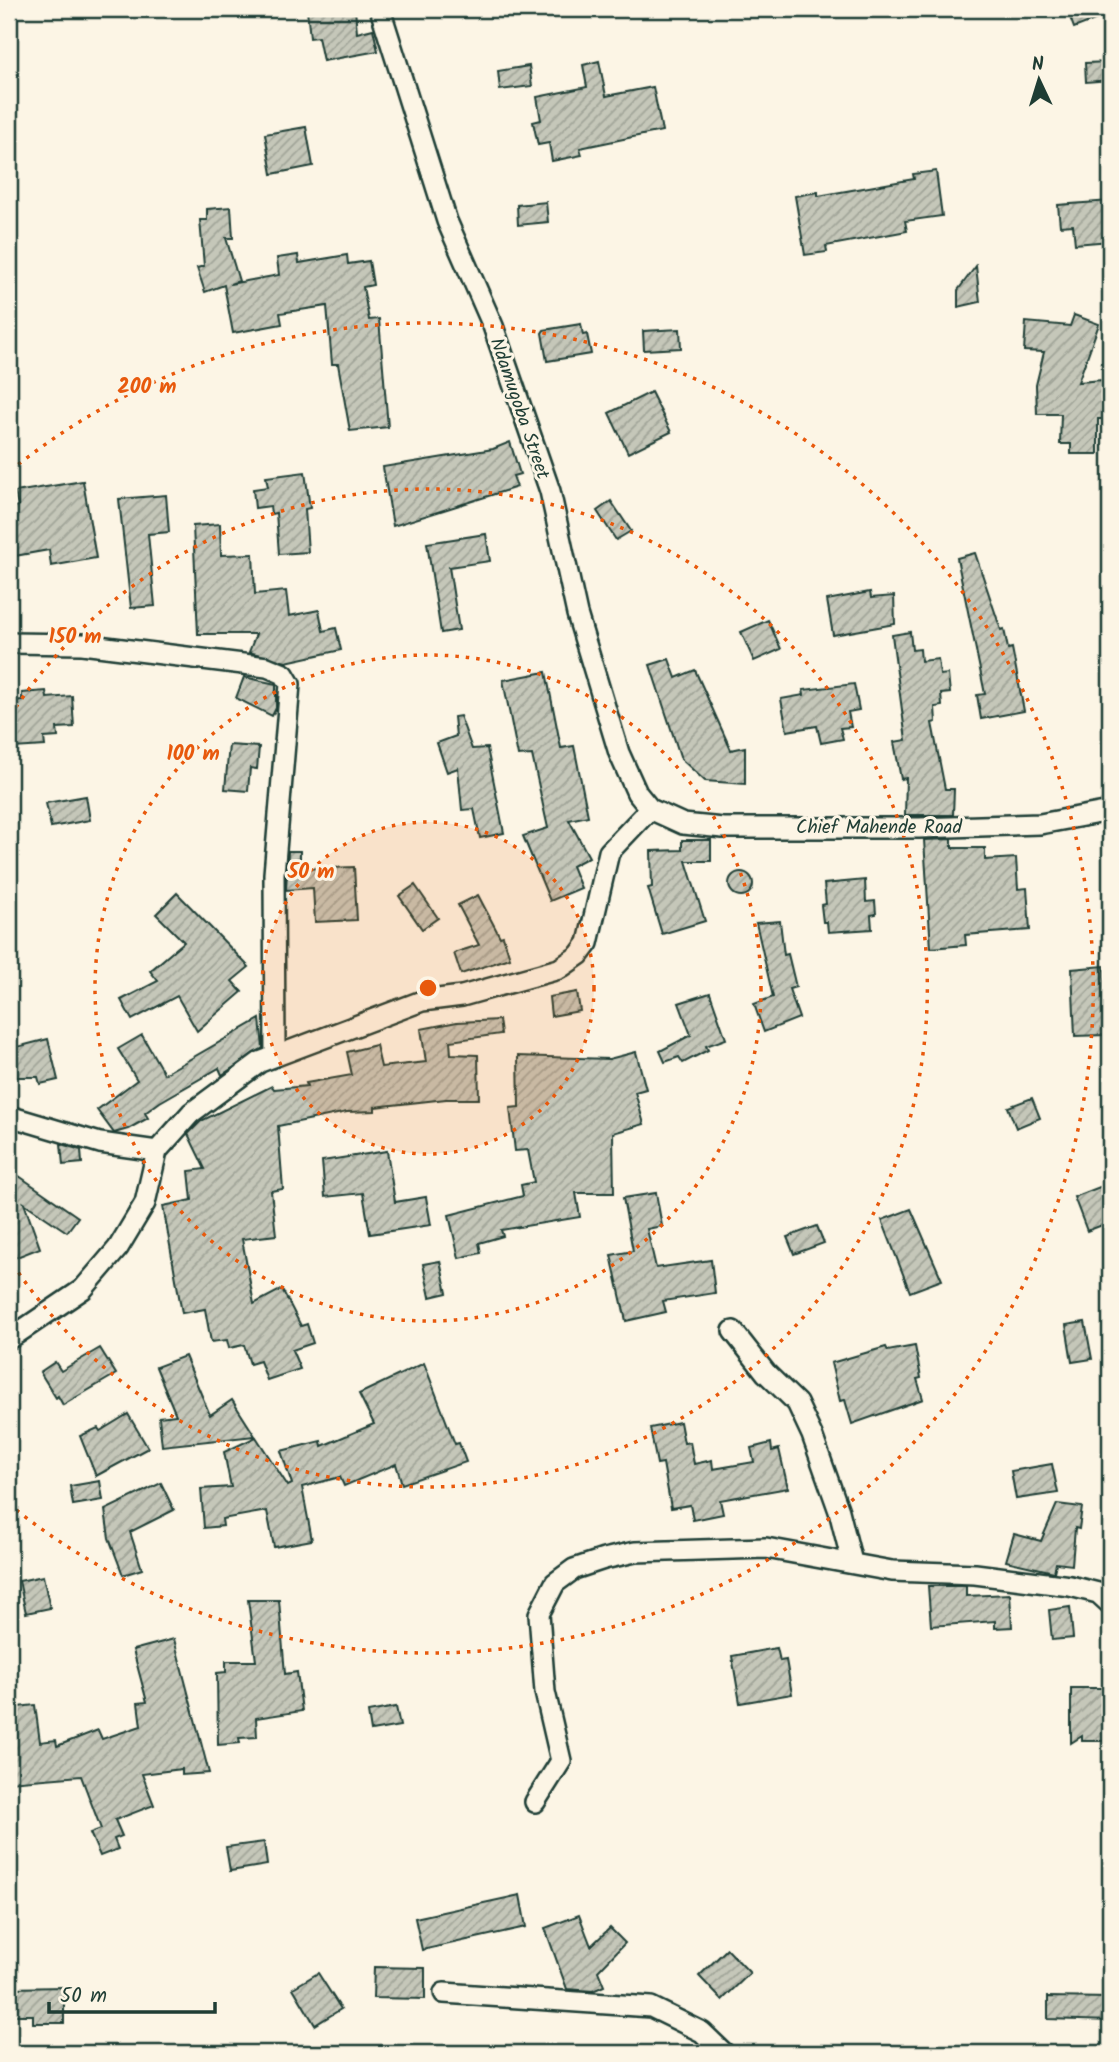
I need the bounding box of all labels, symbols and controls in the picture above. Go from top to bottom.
north arrow [1004,46,1074,116]
text: N [1031,50,1045,80]
street label: Ndamugoba Street [481,334,558,484]
text: 200 m [117,371,177,404]
text: 150 m [48,621,102,654]
text: 100 m [166,738,220,771]
street label: Chief Mahende Road [796,813,962,843]
text: 50 m [287,856,334,889]
centre of rings [416,976,440,1000]
scale bar [49,1971,215,2015]
text: 50 m [60,1980,107,2013]

